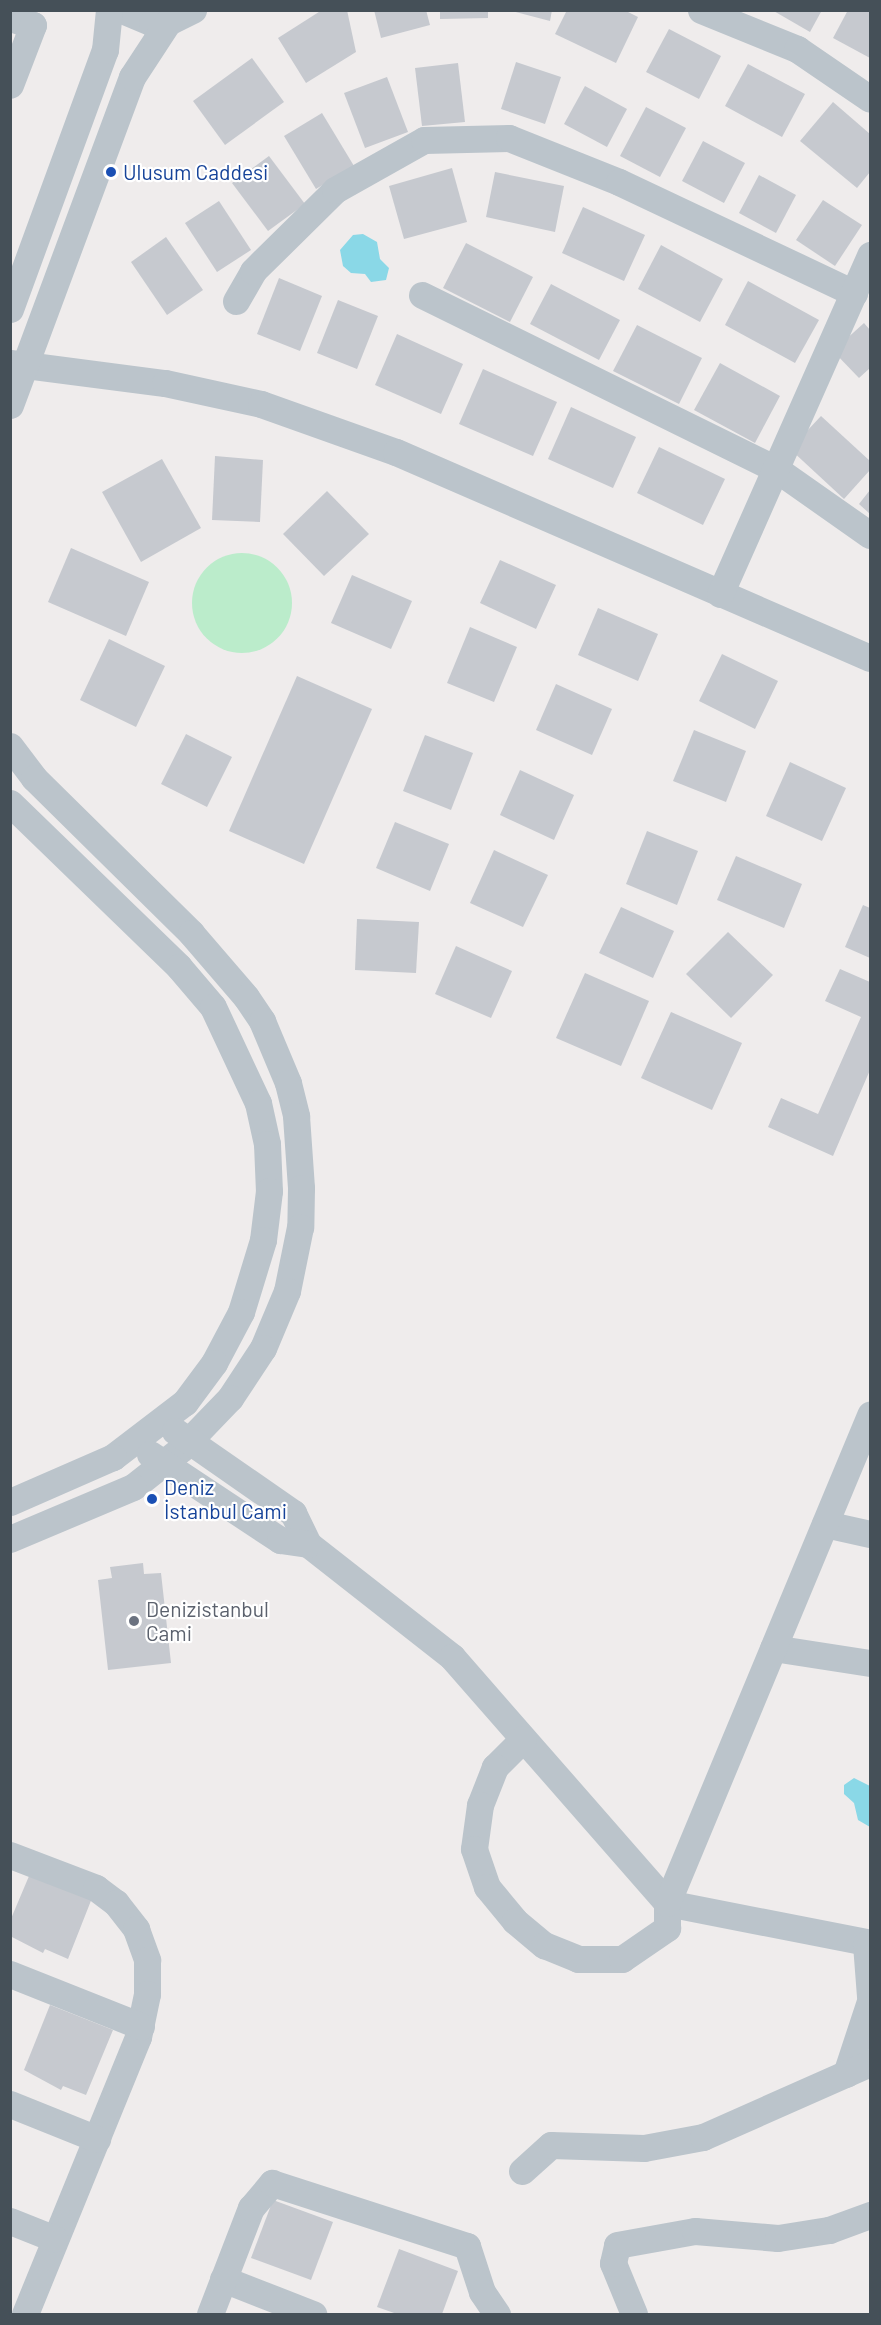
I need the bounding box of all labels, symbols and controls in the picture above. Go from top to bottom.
place label: Ulusum Caddesi [123,159,268,185]
marker: Ulusum Caddesi [104,165,118,179]
place label: Deniz İstanbul Cami [164,1474,287,1524]
marker: Deniz İstanbul Cami [145,1492,159,1506]
place label: Denizistanbul Cami [146,1596,269,1646]
marker: Denizistanbul Cami [127,1614,141,1628]

